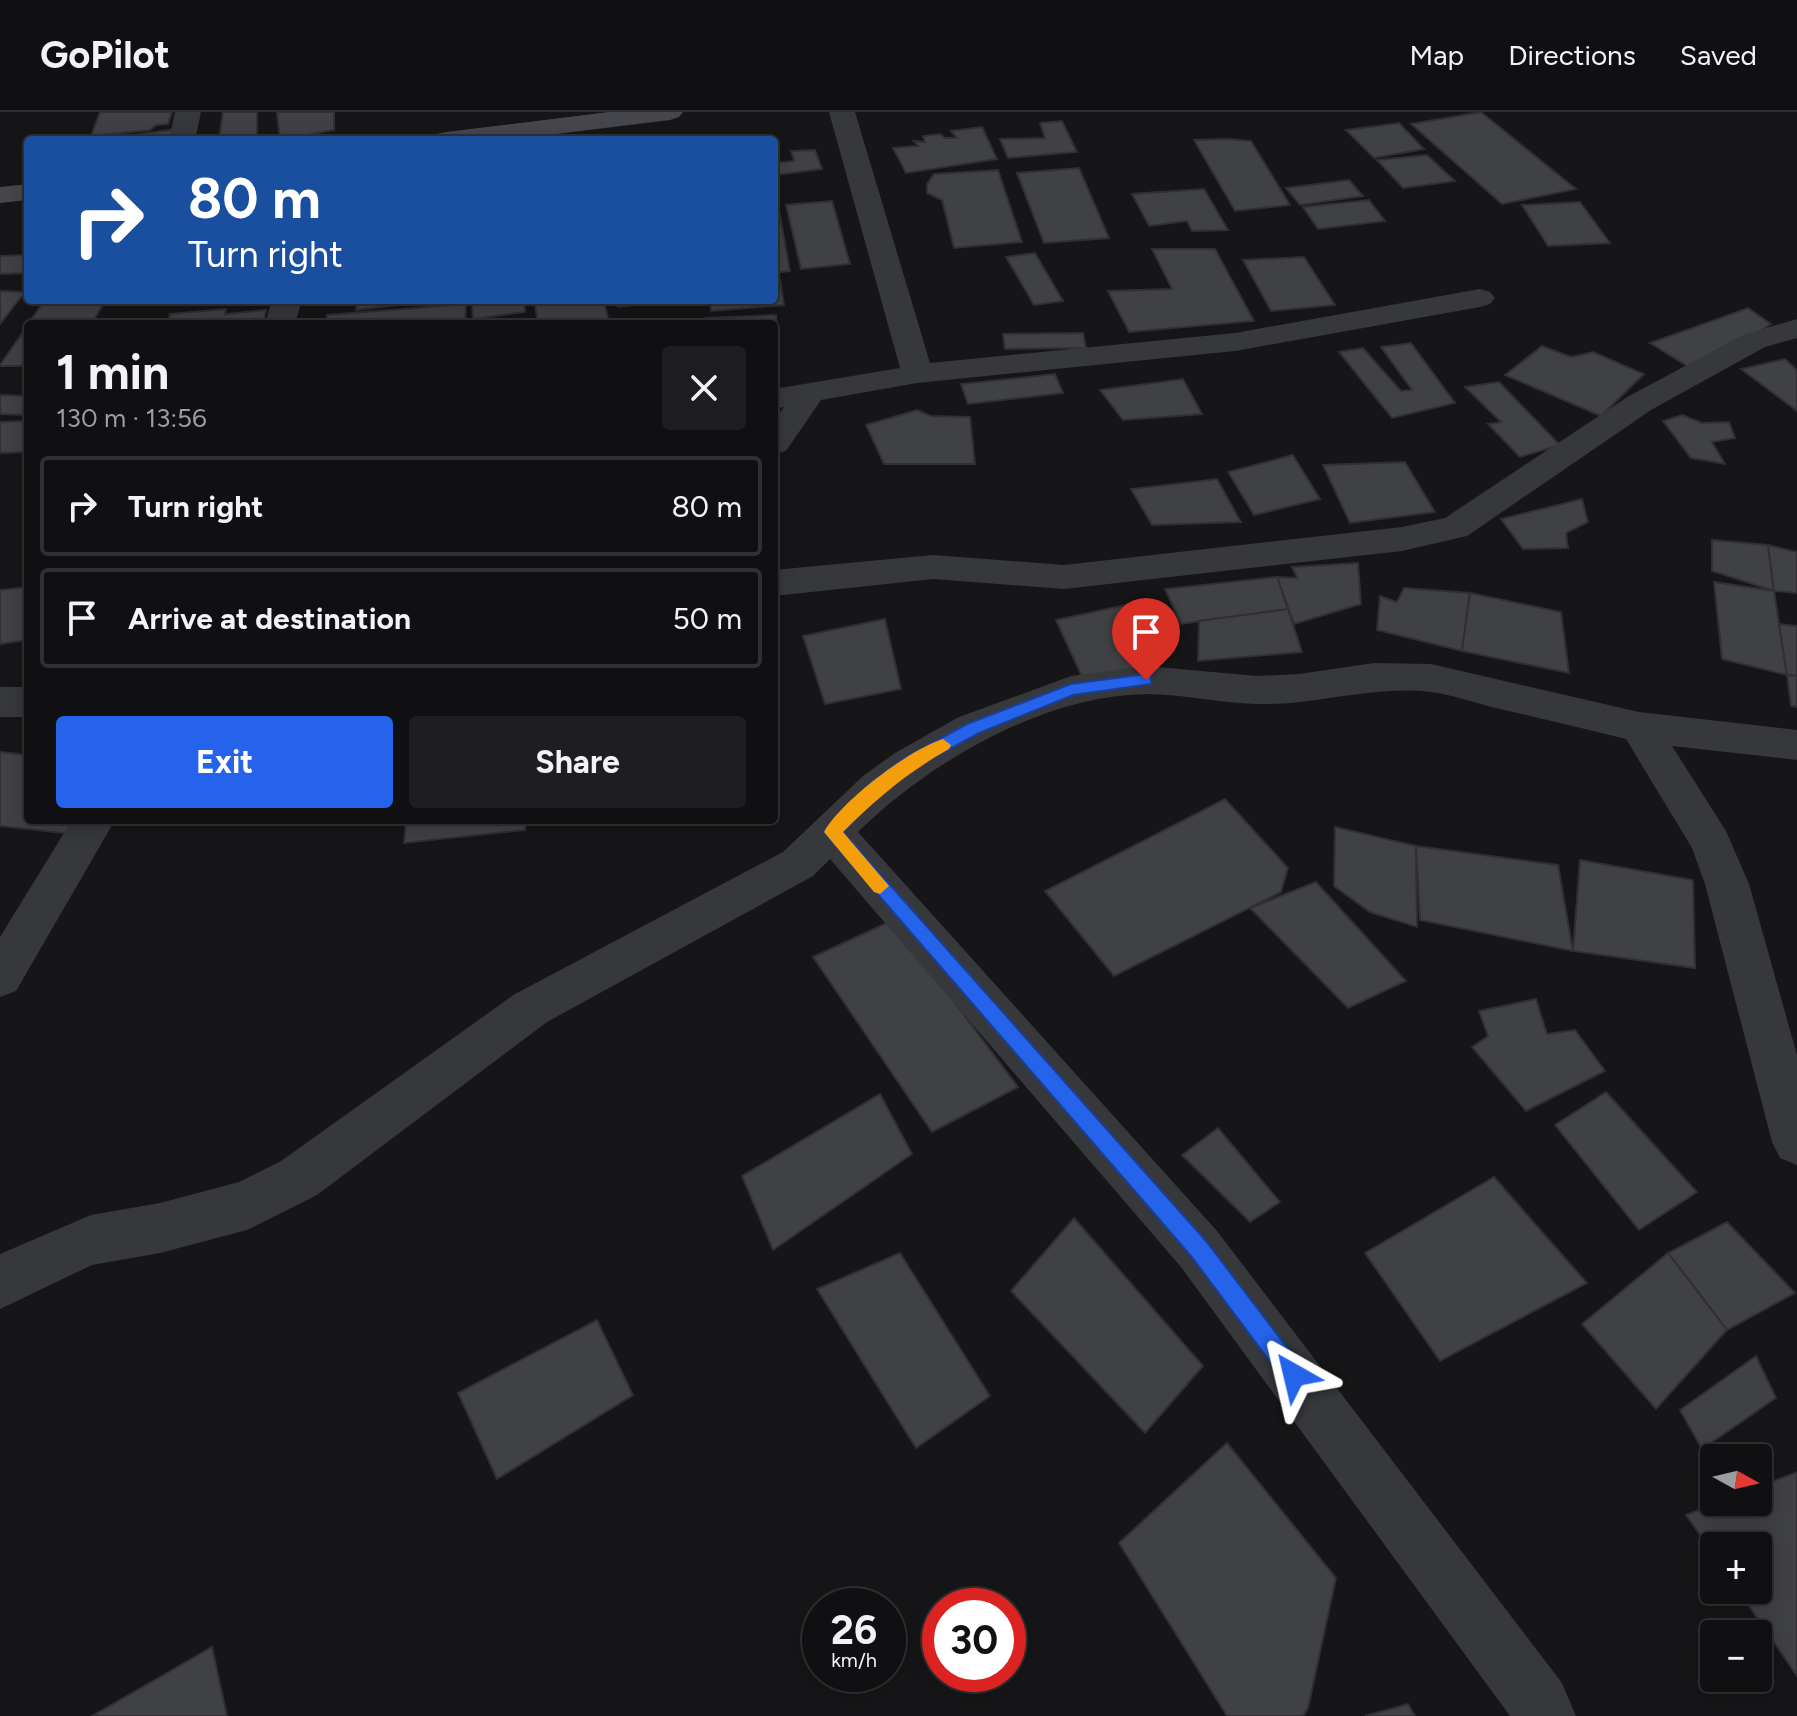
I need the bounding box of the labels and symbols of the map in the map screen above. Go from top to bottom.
pin [1112,598,1180,680]
position arrow [1252,1333,1336,1417]
north arrow [1700,1444,1772,1516]
speed limit sign: 30 [922,1588,1026,1692]

